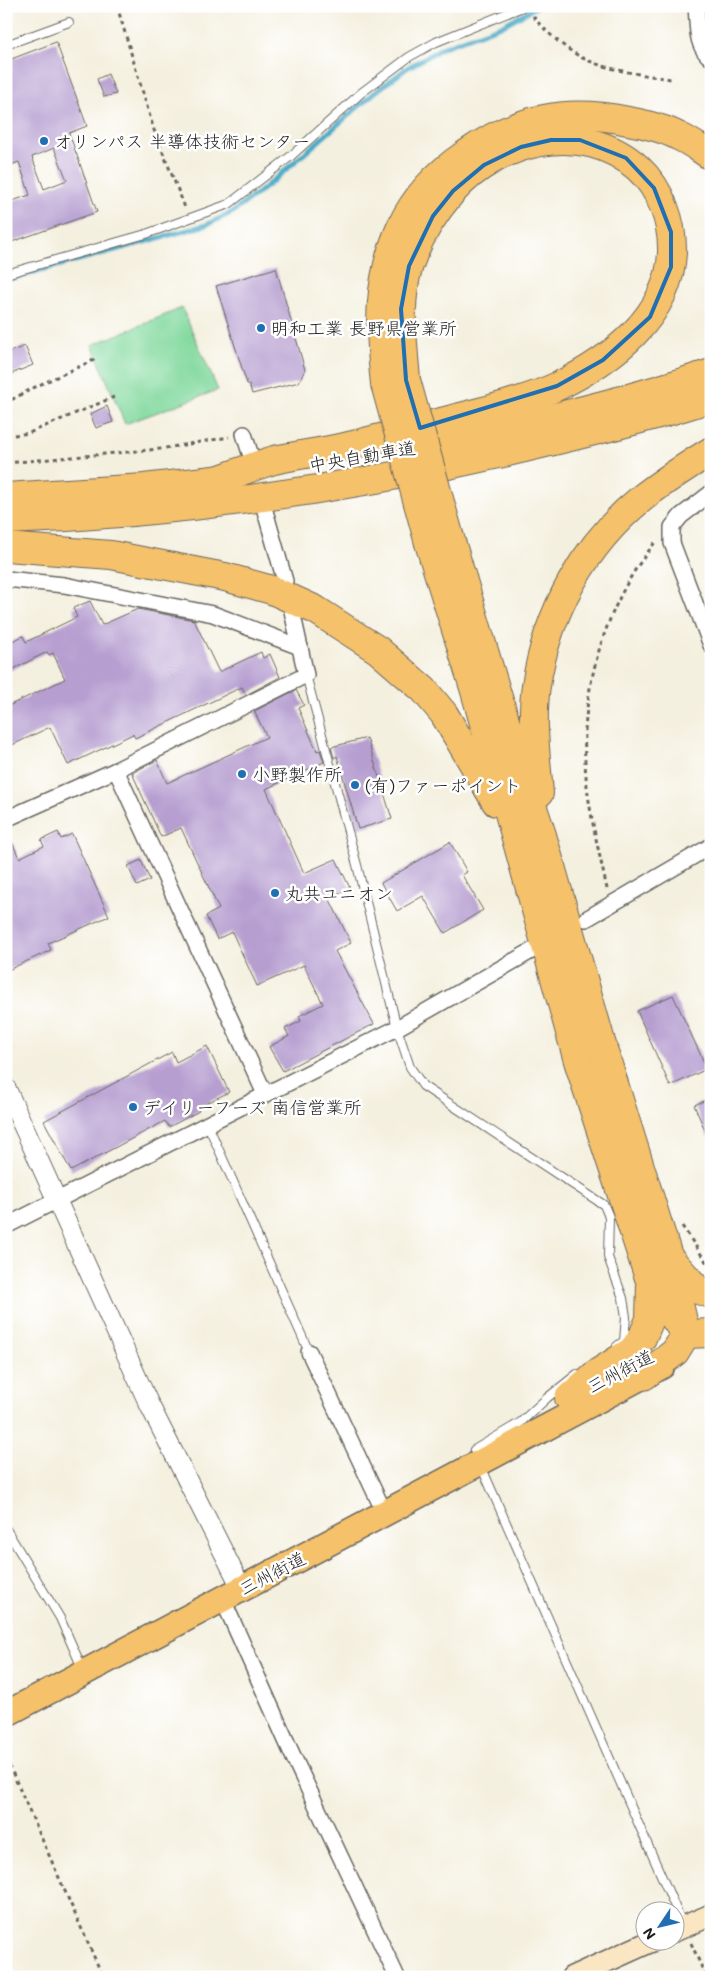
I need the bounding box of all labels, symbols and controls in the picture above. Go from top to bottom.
place label: オリンパス 半導体技術センター [54,129,310,153]
marker: オリンパス 半導体技術センター [38,135,50,147]
place label: 明和工業 長野県営業所 [271,316,457,340]
marker: 明和工業 長野県営業所 [255,322,267,334]
street label: 中央自動車道 [307,435,417,477]
place label: 小野製作所 [252,762,342,786]
marker: 小野製作所 [236,768,248,780]
place label: (有)ファーポイント [365,773,521,797]
marker: (有)ファーポイント [349,779,361,791]
place label: 丸共ユニオン [285,881,393,905]
marker: 丸共ユニオン [269,887,281,899]
place label: デイリーフーズ 南信営業所 [143,1095,362,1119]
marker: デイリーフーズ 南信営業所 [127,1101,139,1113]
street label: 三州街道 [583,1344,657,1398]
street label: 三州街道 [235,1546,309,1600]
north arrow [634,1900,684,1950]
text: N [638,1924,660,1944]

